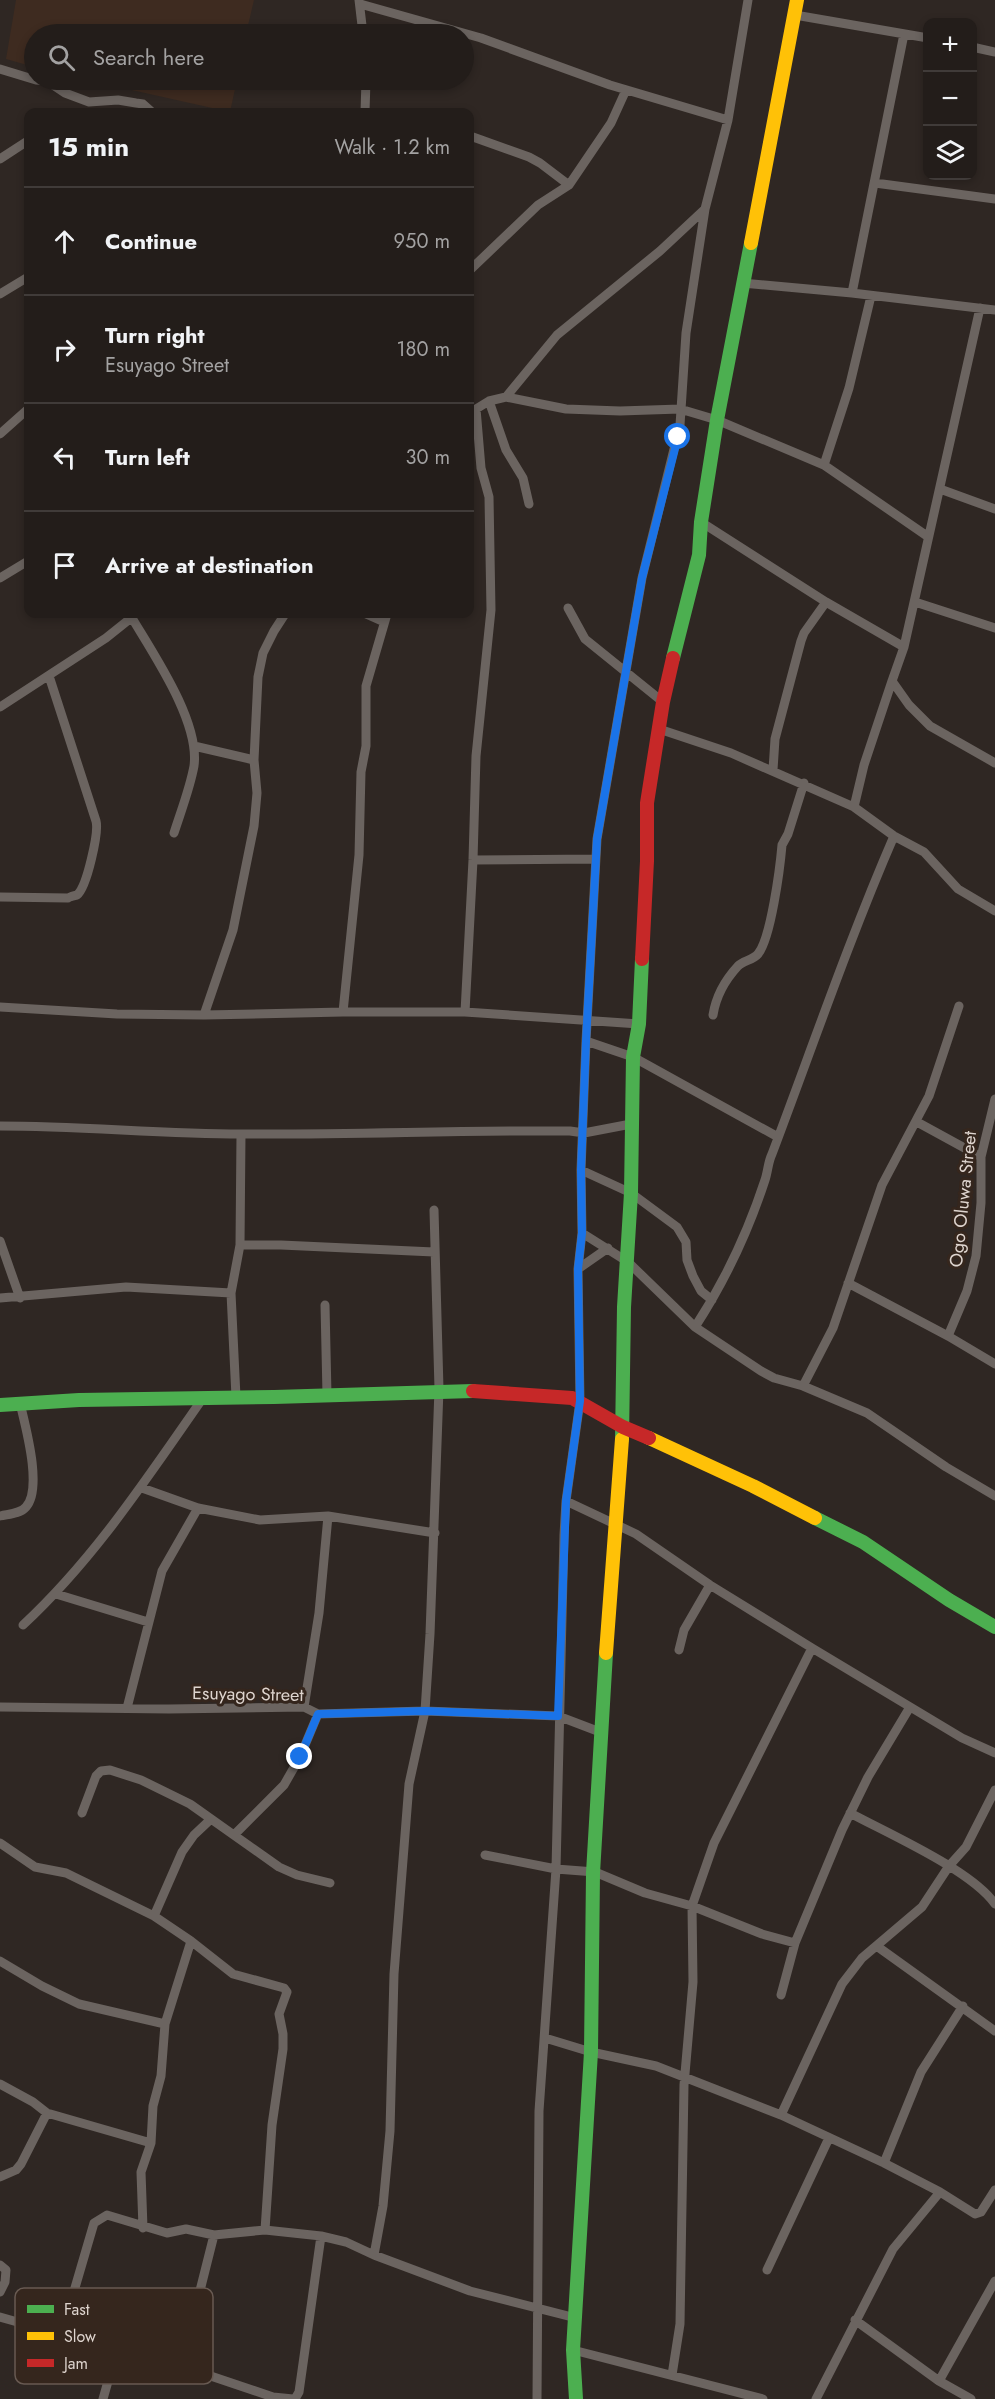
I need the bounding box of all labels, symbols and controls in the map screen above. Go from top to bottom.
map controls [923,18,977,180]
button: + [923,18,977,72]
search box [24,24,474,90]
icon: search [45,41,78,74]
text: Search here [93,41,204,73]
button: − [923,72,977,126]
button: layers [923,126,977,180]
text: 15 min [48,128,129,166]
text: Walk · 1.2 km [334,133,450,162]
icon: ahead [48,225,81,258]
text: Continue [105,225,197,257]
text: 950 m [394,227,450,256]
text: Turn right [105,319,205,351]
icon: right [48,333,81,366]
text: 180 m [396,335,450,364]
text: Esuyago Street [105,351,229,380]
route start [664,423,690,449]
icon: left [48,441,81,474]
text: Turn left [105,441,190,473]
text: 30 m [405,443,450,472]
icon: arrive [48,549,81,582]
text: Arrive at destination [105,549,314,581]
street label: Ogo Oluwa Street [943,1129,983,1268]
street label: Esuyago Street [192,1680,305,1708]
route end [286,1743,312,1769]
legend [15,2288,213,2384]
text: Fast [64,2298,90,2321]
text: Slow [64,2325,96,2348]
text: Jam [62,2352,88,2375]

